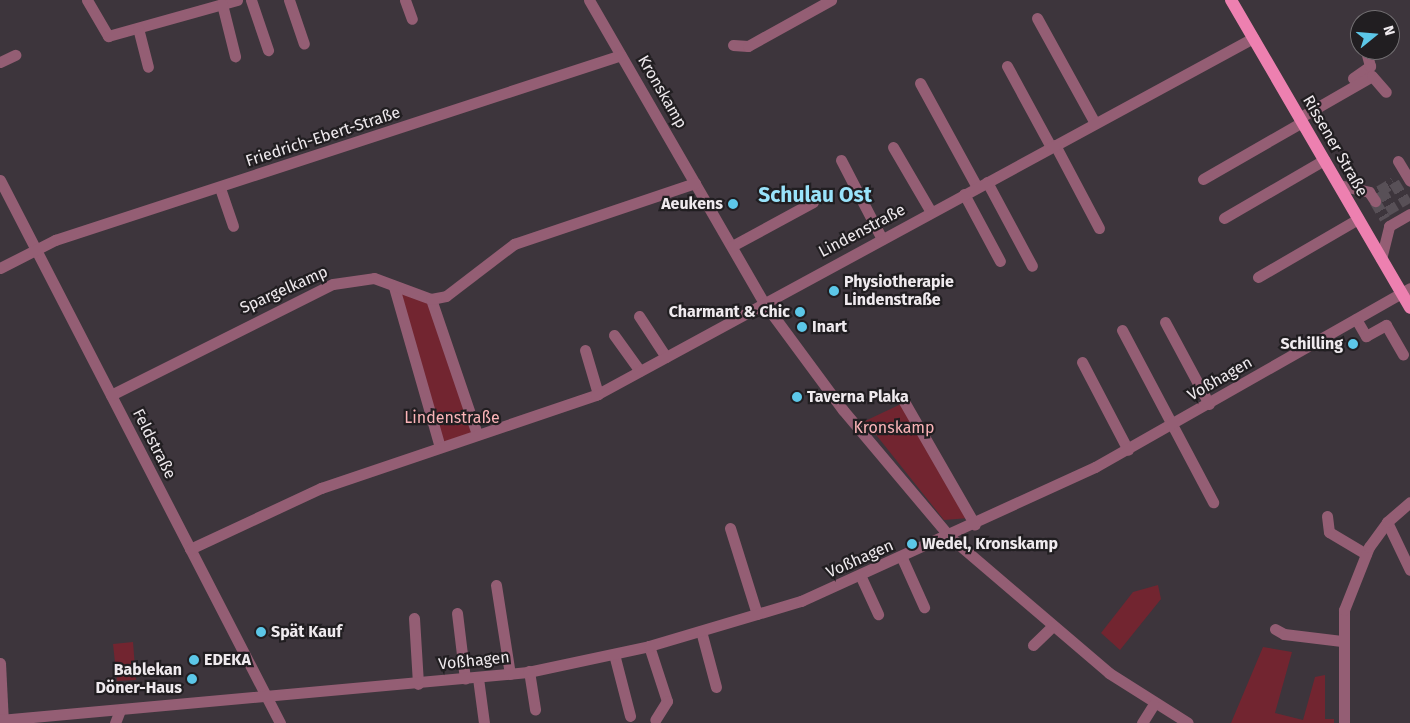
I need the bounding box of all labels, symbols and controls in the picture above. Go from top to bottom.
north arrow [1350,10,1400,60]
text: N [1379,24,1398,38]
street label: Kronskamp [633,52,691,132]
street label: Rissener Straße [1298,92,1372,200]
street label: Friedrich-Ebert-Straße [243,103,403,171]
district label: Schulau Ost [758,182,872,208]
place label: Aeukens [661,194,723,214]
marker: Aeukens [727,198,739,210]
street label: Lindenstraße [815,200,909,262]
street label: Spargelkamp [237,262,331,318]
place label: Physiotherapie Lindenstraße [844,272,954,310]
marker: Physiotherapie Lindenstraße [828,285,840,297]
place label: Charmant & Chic [669,302,790,322]
marker: Charmant & Chic [794,306,806,318]
place label: Inart [812,317,847,337]
marker: Inart [796,321,808,333]
place label: Schilling [1280,334,1343,354]
marker: Schilling [1347,338,1359,350]
street label: Voßhagen [1184,353,1256,405]
place label: Taverna Plaka [807,387,909,407]
marker: Taverna Plaka [791,391,803,403]
street label: Feldstraße [128,406,180,482]
park label: Lindenstraße [404,408,500,428]
park label: Kronskamp [853,418,935,438]
place label: Wedel, Kronskamp [922,534,1058,554]
street label: Voßhagen [823,536,897,582]
marker: Wedel, Kronskamp [906,538,918,550]
place label: Spät Kauf [271,622,342,642]
marker: Spät Kauf [255,626,267,638]
street label: Voßhagen [437,648,511,674]
place label: EDEKA [204,650,251,670]
marker: EDEKA [188,654,200,666]
place label: Bablekan Döner-Haus [95,660,182,698]
marker: Bablekan Döner-Haus [186,673,198,685]

